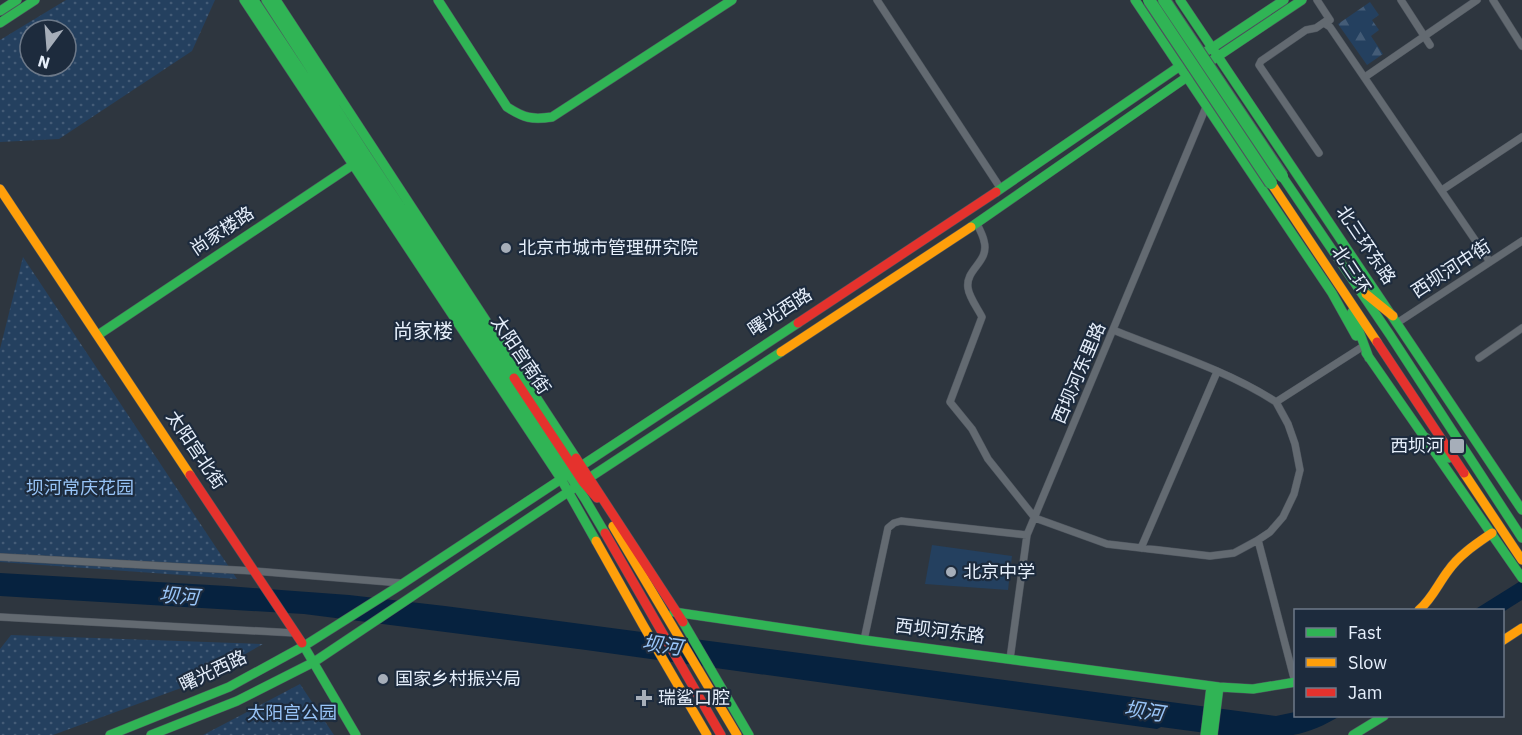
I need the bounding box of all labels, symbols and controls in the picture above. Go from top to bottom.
north arrow [18,18,78,78]
text: N [36,51,52,74]
street label: 尚家楼路 [185,201,258,260]
street label: 北三环东路 [1332,202,1400,288]
street label: 西坝河中街 [1407,234,1495,303]
place label: 北京市城市管理研究院 [518,236,698,259]
marker: 北京市城市管理研究院 [499,241,513,255]
street label: 北三环 [1327,242,1375,298]
street label: 曙光西路 [743,282,816,341]
street label: 太阳宫南街 [487,311,556,398]
district label: 尚家楼 [393,317,453,344]
street label: 西坝河东里路 [1047,319,1110,427]
street label: 太阳宫北街 [162,406,231,493]
place label: 西坝河 [1390,434,1444,457]
marker: 西坝河 [1448,437,1466,455]
park label: 坝河常庆花园 [26,476,134,499]
place label: 北京中学 [963,560,1035,583]
marker: 北京中学 [944,565,958,579]
water label: 坝河 [158,581,204,611]
legend [1294,609,1504,717]
street label: 西坝河东路 [894,614,986,647]
text: Fast [1348,621,1382,644]
water label: 坝河 [640,628,688,661]
street label: 曙光西路 [175,645,250,696]
text: Slow [1348,651,1387,674]
place label: 国家乡村振兴局 [395,667,521,690]
marker: 国家乡村振兴局 [376,672,390,686]
text: Jam [1348,681,1383,704]
place label: 瑞鲨口腔 [658,686,730,709]
marker: 瑞鲨口腔 [635,689,653,707]
water label: 坝河 [1122,694,1170,727]
park label: 太阳宫公园 [247,701,337,724]

